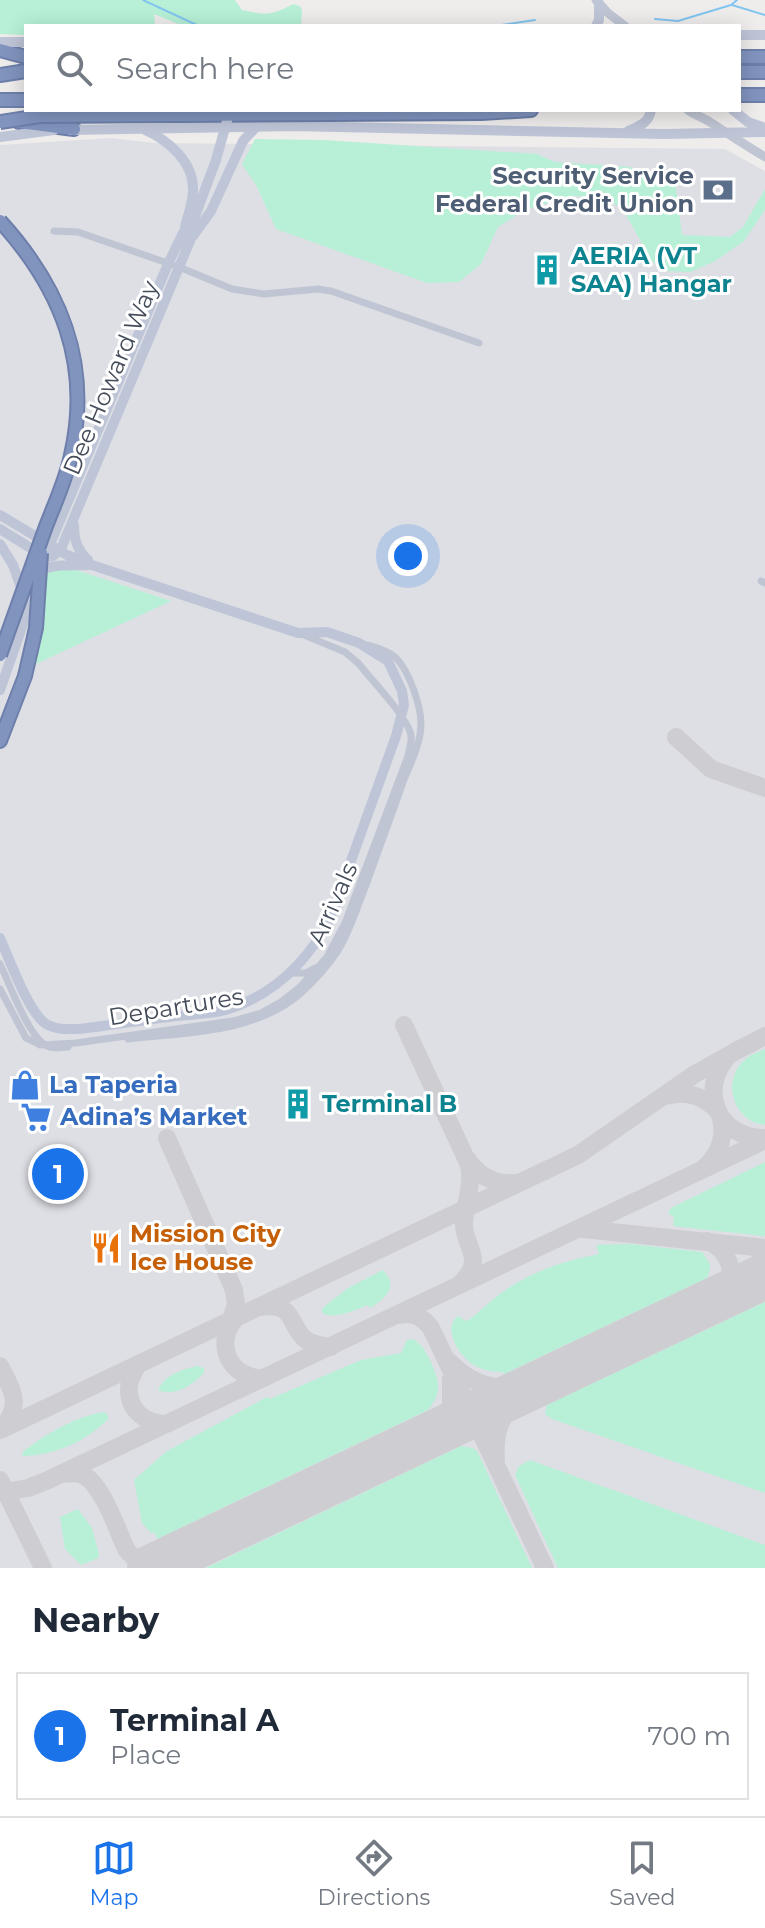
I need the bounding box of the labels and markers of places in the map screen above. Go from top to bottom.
place label: Security Service Federal Credit Union [435,161,694,218]
bank icon: Security Service Federal Credit Union [701,173,735,207]
place label: AERIA (VT SAA) Hangar [570,241,732,298]
building icon: AERIA (VT SAA) Hangar [530,253,564,287]
shop icon: La Taperia [8,1068,42,1102]
place label: La Taperia [49,1070,178,1099]
building icon: Terminal B [281,1087,315,1121]
place label: Terminal B [322,1089,457,1118]
supermarket icon: Adina’s Market [19,1100,53,1134]
place label: Adina’s Market [59,1102,248,1131]
pin: 1 [32,1144,84,1204]
place label: Mission City Ice House [130,1219,281,1276]
restaurant icon: Mission City Ice House [89,1231,123,1265]

